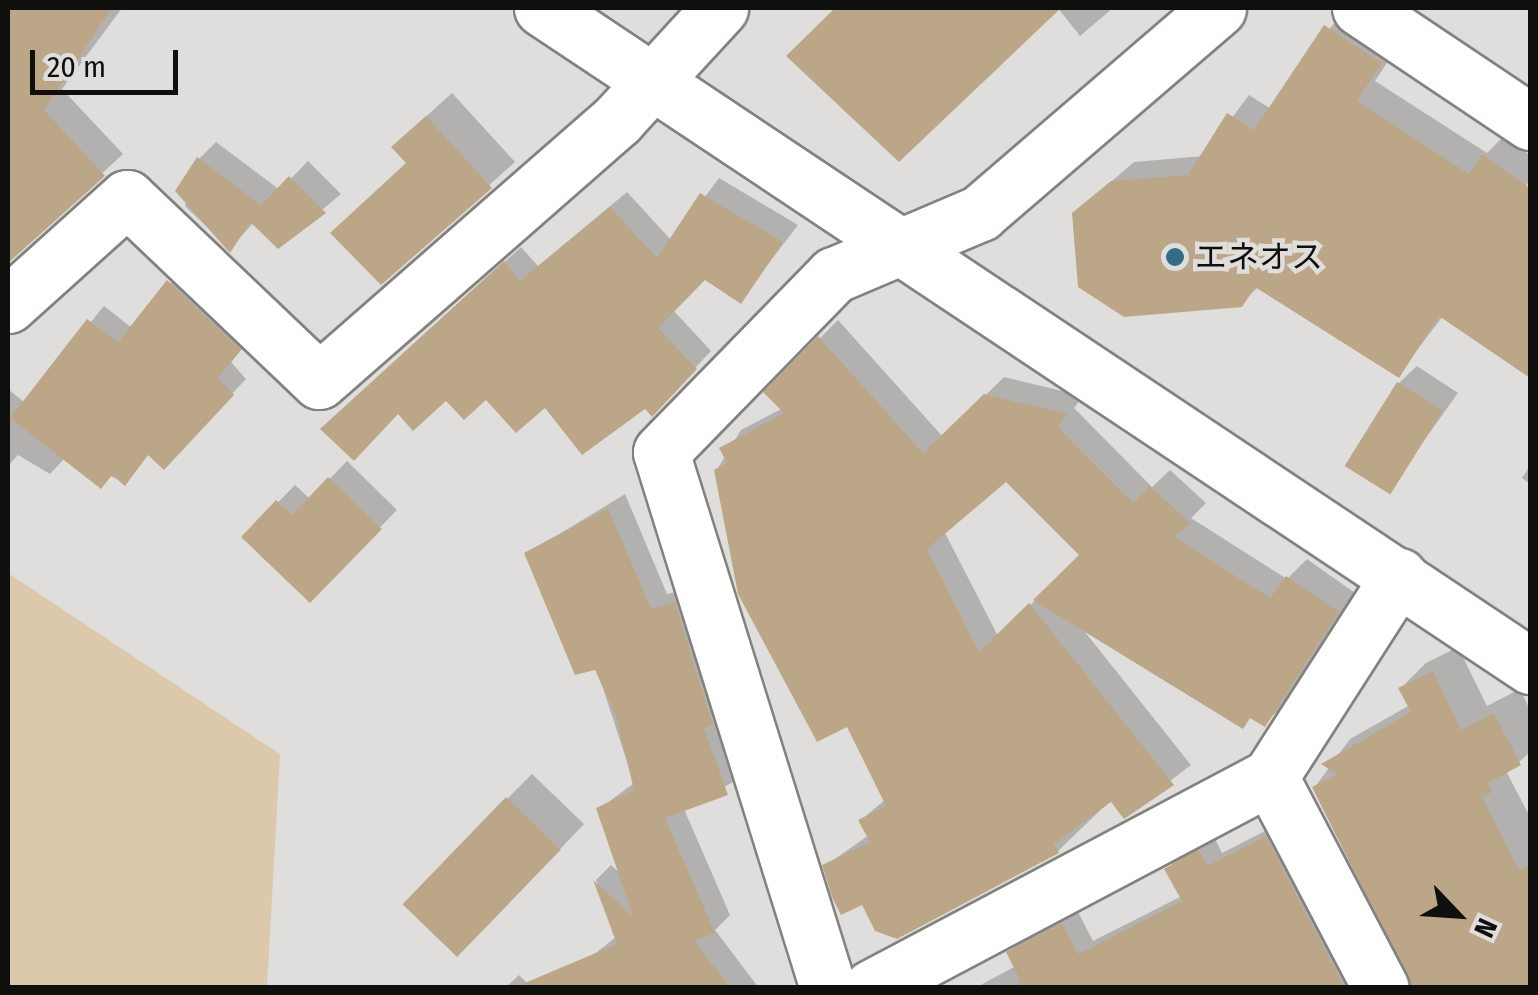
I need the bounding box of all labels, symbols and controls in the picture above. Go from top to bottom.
scale bar [35,30,182,92]
text: 20 m [47,49,106,85]
place label: エネオス [1195,238,1323,276]
marker: エネオス [1164,246,1186,268]
north arrow [1408,865,1508,965]
text: N [1467,913,1504,942]

